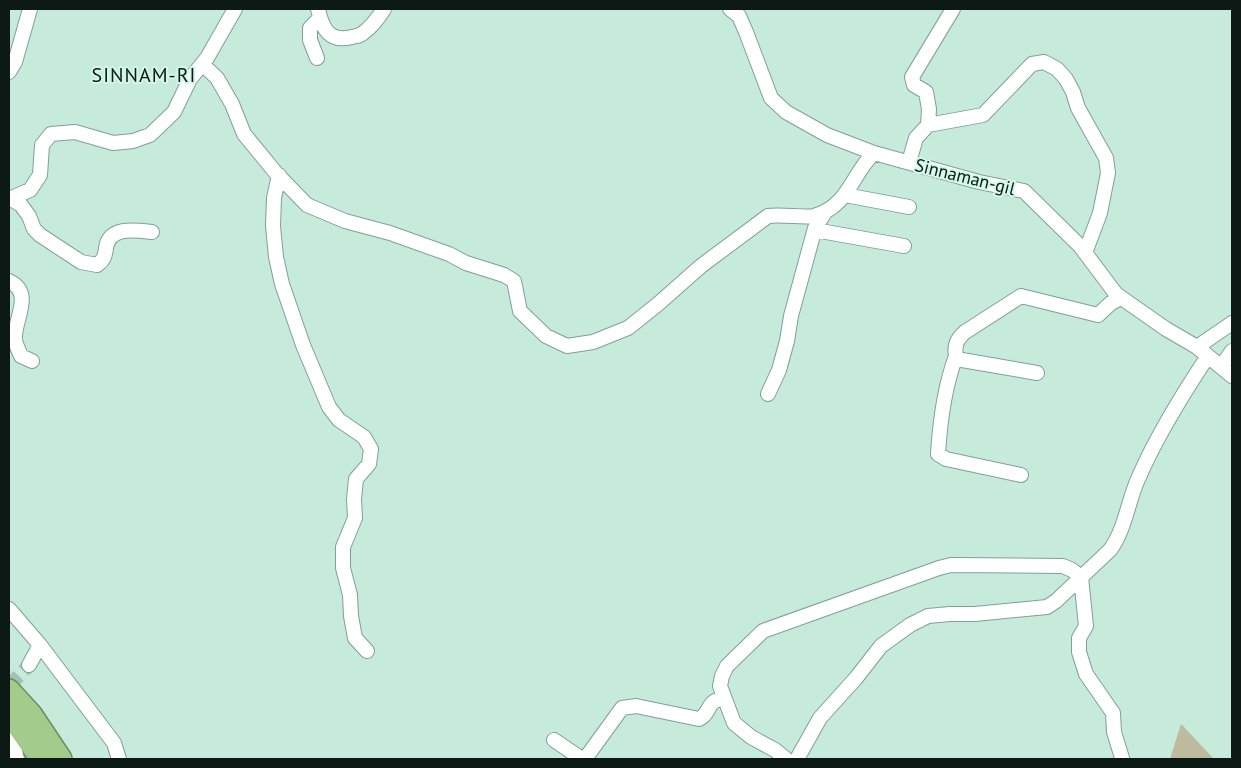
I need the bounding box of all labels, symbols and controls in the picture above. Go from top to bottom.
district label: SINNAM-RI [92,62,196,88]
street label: Sinnaman-gil [913,153,1018,200]

